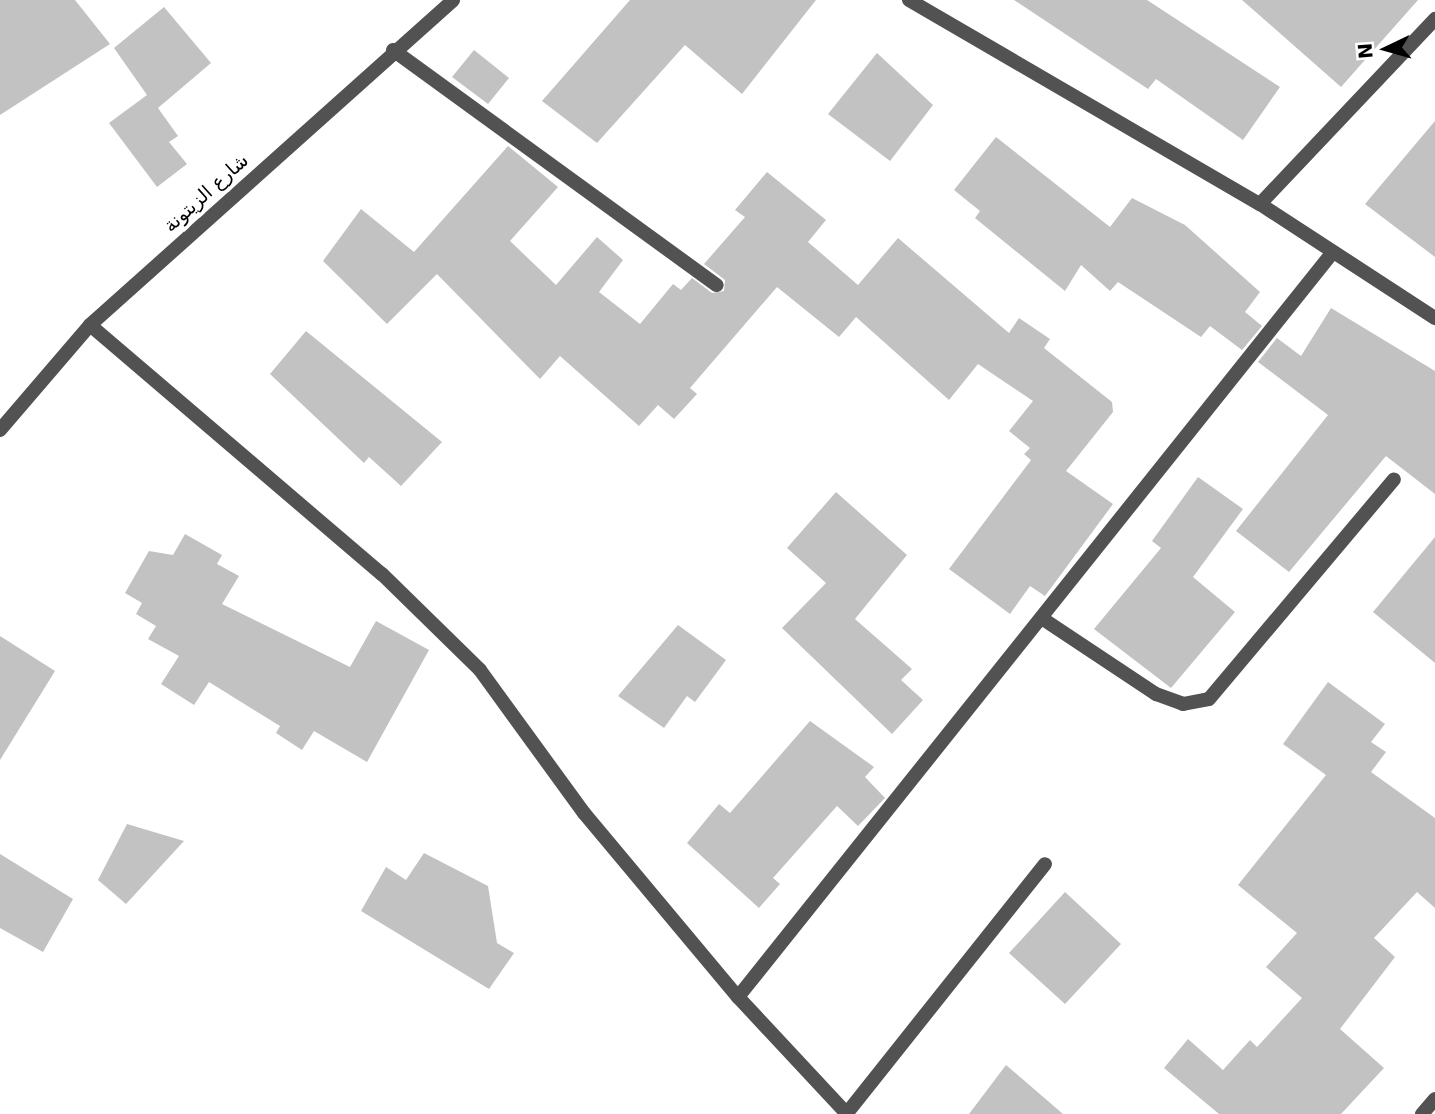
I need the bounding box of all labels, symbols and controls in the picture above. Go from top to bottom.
north arrow [1351,14,1421,84]
text: N [1353,42,1377,60]
street label: شارع الزيتونة [159,149,253,237]

